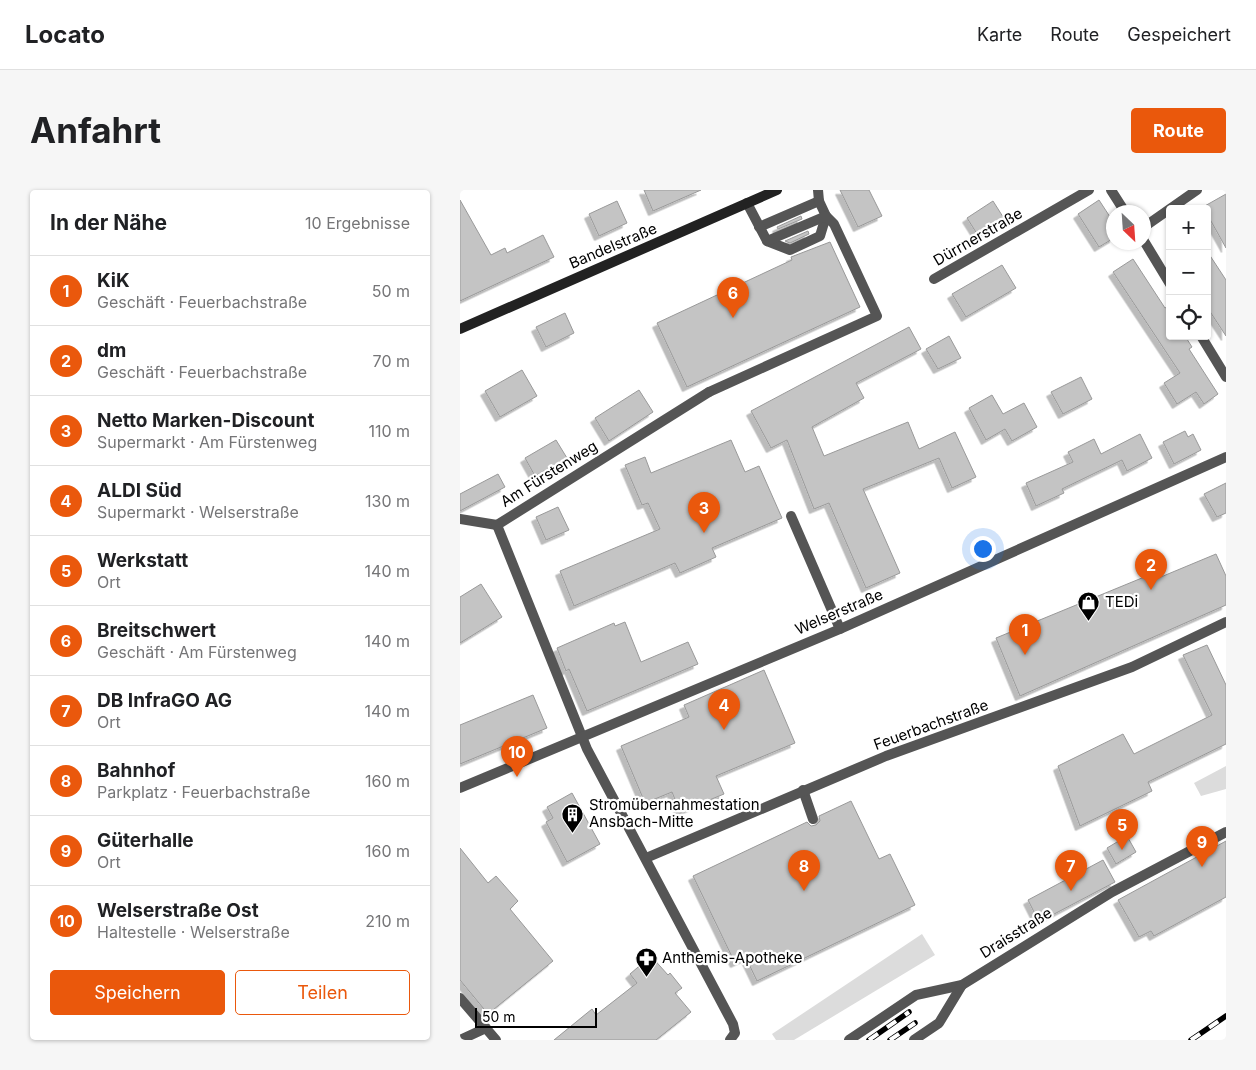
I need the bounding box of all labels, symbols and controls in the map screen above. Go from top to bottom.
text: Locato [25,20,105,49]
text: Karte [977,24,1022,45]
text: Route [1050,24,1099,45]
text: Gespeichert [1127,24,1231,45]
button: Route [1131,108,1226,153]
text: Anfahrt [30,109,161,151]
street label: Dürrnerstraße [930,203,1026,270]
north arrow [1106,205,1151,250]
map controls [1166,205,1211,340]
button: + [1166,205,1211,250]
text: In der Nähe [50,210,167,235]
text: 10 Ergebnisse [305,213,410,233]
street label: Bandelstraße [566,219,660,273]
button: − [1166,250,1211,295]
text: KiK [97,269,130,292]
pin: 6 [717,277,749,318]
text: 1 [63,281,69,301]
text: 50 m [372,281,410,301]
text: Geschäft · Feuerbachstraße [97,292,307,312]
button: locate [1166,295,1211,340]
text: dm [97,339,126,362]
text: 2 [61,351,71,371]
text: 70 m [373,351,410,371]
text: Geschäft · Feuerbachstraße [97,362,307,382]
text: Netto Marken-Discount [97,409,314,432]
text: 3 [61,421,71,441]
text: 110 m [368,421,410,441]
text: Supermarkt · Am Fürstenweg [97,432,317,452]
street label: Am Fürstenweg [497,436,601,511]
text: ALDI Süd [97,479,182,502]
text: 4 [61,491,71,511]
text: 130 m [365,491,410,511]
pin: 3 [688,492,720,533]
text: Supermarkt · Welserstraße [97,502,299,522]
your location [970,536,996,562]
text: Werkstatt [97,549,188,572]
pin: 2 [1135,549,1167,590]
text: 5 [61,561,71,581]
text: 140 m [365,561,410,581]
text: Ort [97,572,121,592]
street label: Welserstraße [792,585,886,639]
shop icon: TEDi [1077,590,1101,621]
place label: TEDi [1105,592,1138,611]
pin: 1 [1009,614,1041,655]
text: Breitschwert [97,619,216,642]
text: 6 [61,631,71,651]
text: 140 m [365,631,410,651]
text: Geschäft · Am Fürstenweg [97,642,297,662]
text: DB InfraGO AG [97,689,232,712]
pin: 4 [708,689,740,730]
street label: Feuerbachstraße [871,695,991,754]
text: 7 [61,701,71,721]
text: 140 m [365,701,410,721]
text: Ort [97,712,121,732]
pin: 10 [501,736,533,777]
text: Bahnhof [97,759,175,782]
text: 8 [61,771,71,791]
text: 160 m [365,771,410,791]
text: Parkplatz · Feuerbachstraße [97,782,310,802]
place label: Stromübernahmestation Ansbach-Mitte [589,795,760,831]
building icon: Stromübernahmestation Ansbach-Mitte [561,802,585,833]
pin: 5 [1106,809,1138,850]
pin: 9 [1186,826,1218,867]
text: Güterhalle [97,829,194,852]
text: 9 [61,841,71,861]
text: 160 m [365,841,410,861]
pin: 8 [788,850,820,891]
pin: 7 [1055,850,1087,891]
text: Ort [97,852,121,872]
text: Welserstraße Ost [97,899,259,922]
street label: Draisstraße [976,903,1055,962]
text: 10 [57,911,75,931]
text: 210 m [365,911,410,931]
text: Haltestelle · Welserstraße [97,922,290,942]
pharmacy icon: Anthemis-Apotheke [634,946,658,977]
place label: Anthemis-Apotheke [662,948,803,967]
button: Speichern [50,970,225,1015]
button: Teilen [235,970,410,1015]
scale bar [475,1005,598,1028]
text: 50 m [482,1008,516,1025]

